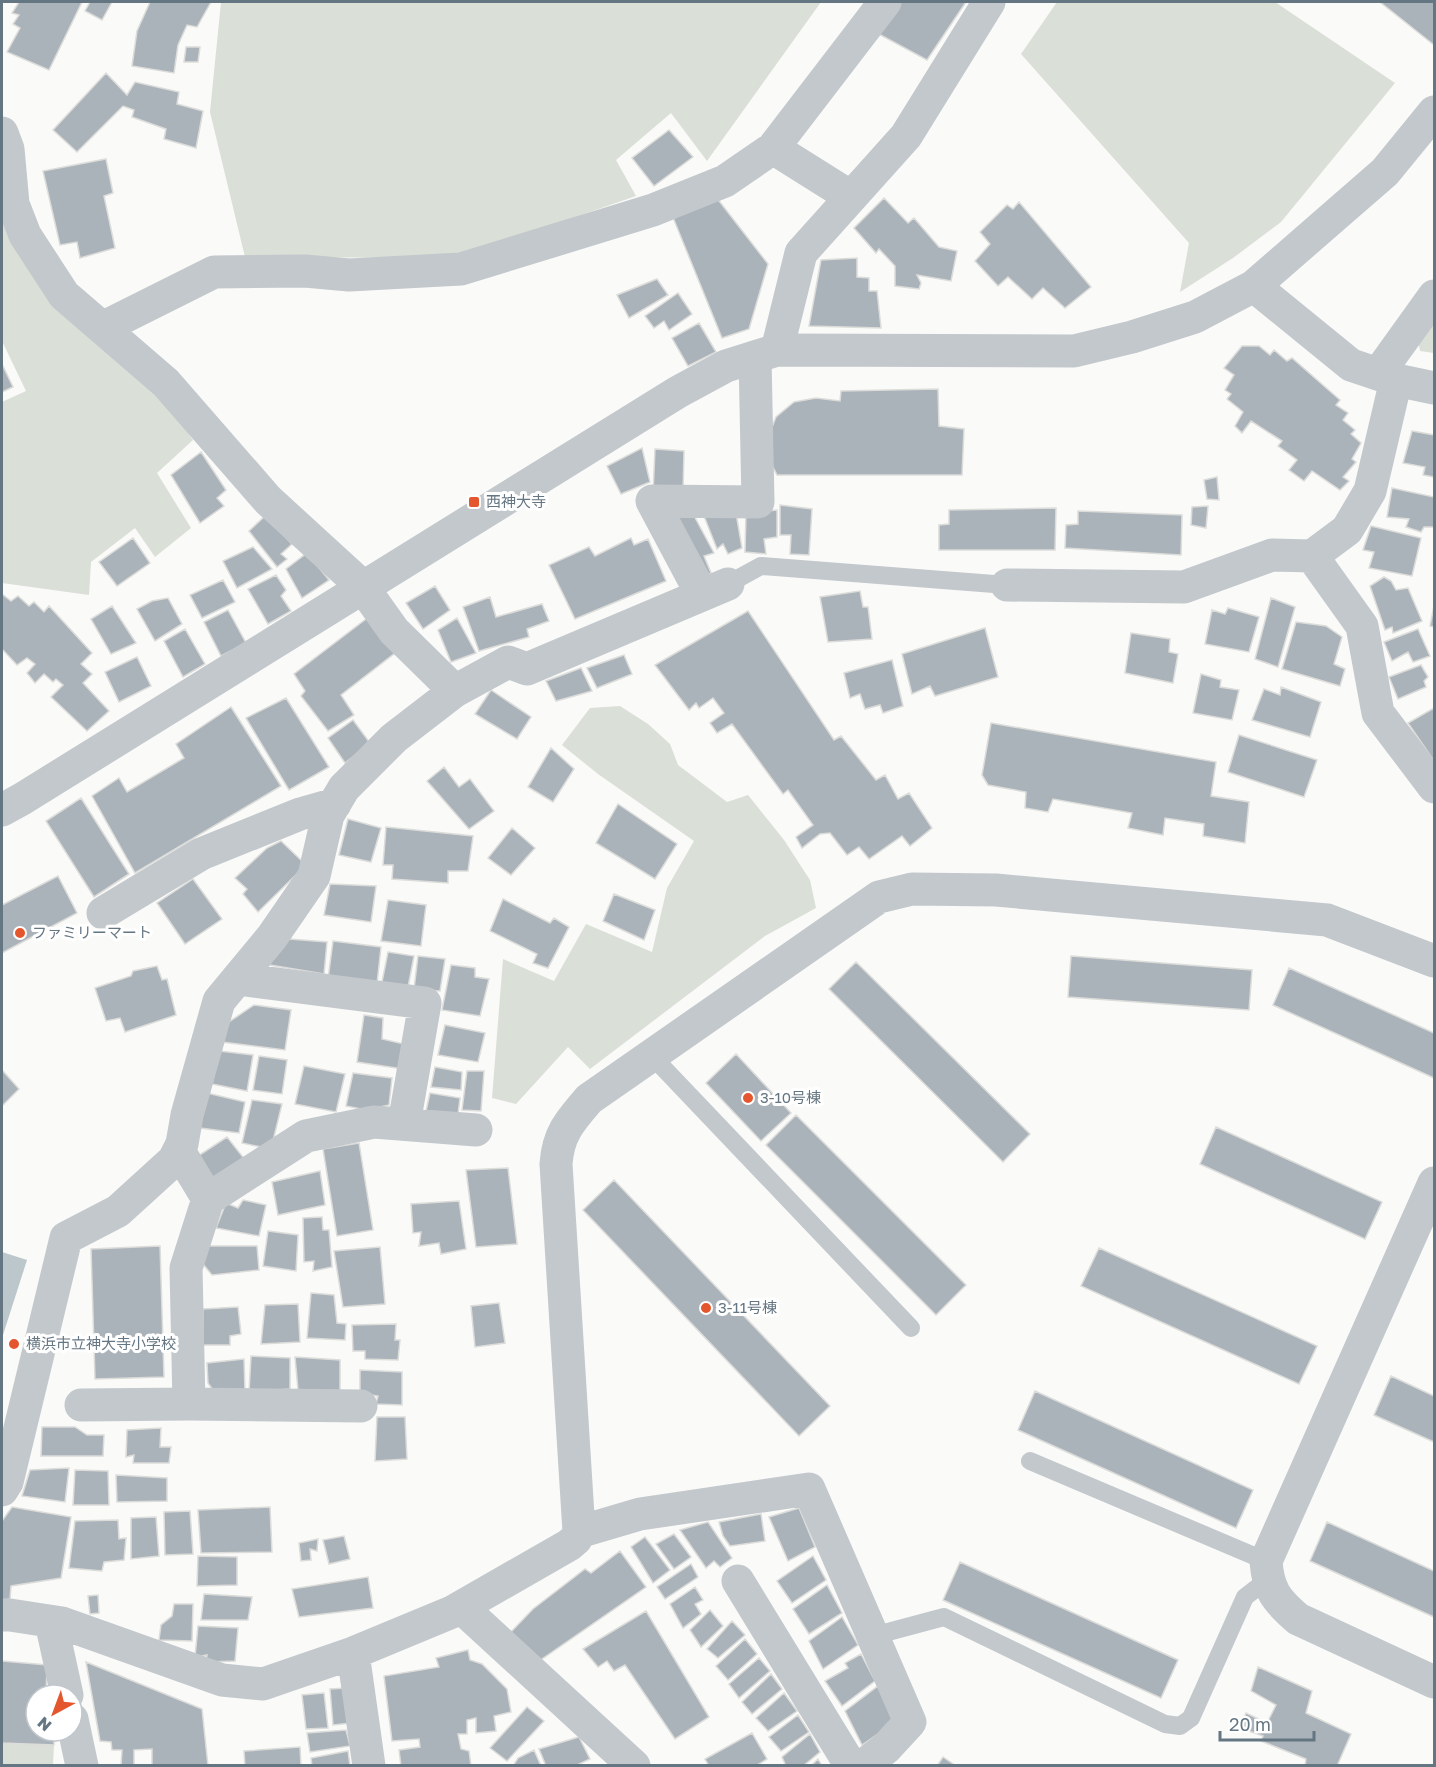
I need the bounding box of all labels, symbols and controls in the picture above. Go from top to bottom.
place label: 西神大寺 [486,492,546,510]
marker: 西神大寺 [467,495,481,509]
place label: ファミリーマート [32,923,152,941]
marker: ファミリーマート [13,926,27,940]
place label: 3-10号棟 [760,1088,821,1106]
marker: 3-10号棟 [741,1091,755,1105]
place label: 3-11号棟 [718,1298,777,1316]
marker: 3-11号棟 [699,1301,713,1315]
place label: 横浜市立神大寺小学校 [26,1334,176,1352]
marker: 横浜市立神大寺小学校 [7,1337,21,1351]
north arrow [24,1683,84,1743]
scale bar [1220,1704,1314,1742]
text: N [33,1713,55,1736]
text: 20 m [1229,1713,1271,1735]

